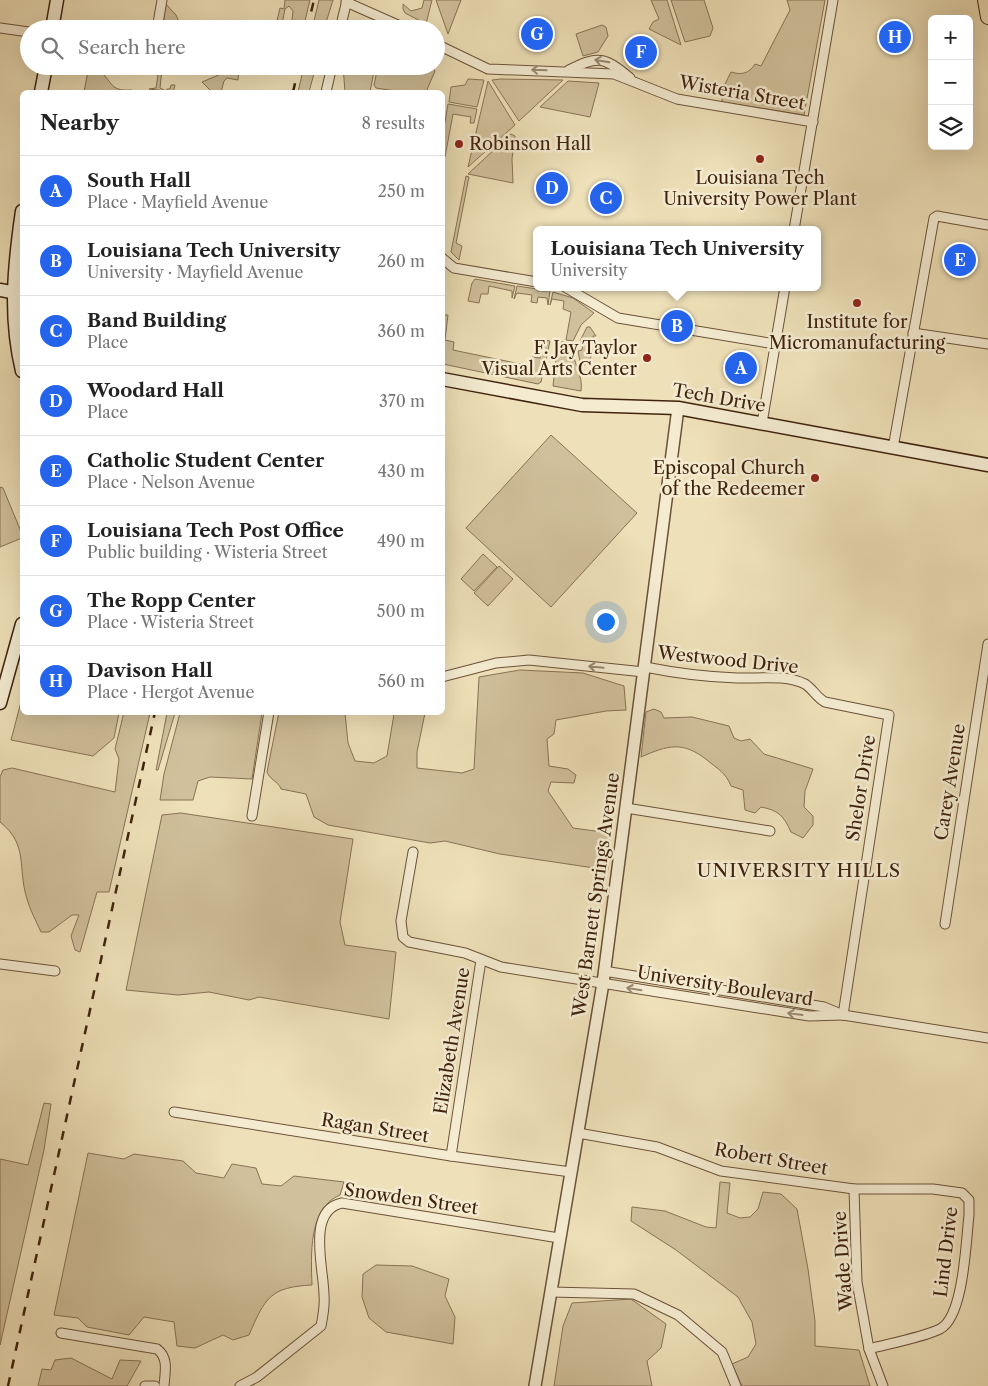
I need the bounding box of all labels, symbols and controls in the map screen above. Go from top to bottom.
pin: G [521,15,553,53]
map controls [928,15,973,150]
button: + [928,15,973,60]
pin: H [879,18,911,56]
search box [20,20,445,75]
pin: F [625,33,657,71]
icon: search [38,34,66,62]
text: Search here [78,36,186,59]
one-way arrow [595,56,611,66]
button: − [928,60,973,105]
one-way arrow [531,66,547,75]
street label: Wisteria Street [676,71,807,115]
button: layers [928,105,973,150]
text: Nearby [40,110,119,135]
text: 8 results [362,113,425,133]
place label: Robinson Hall [469,133,591,155]
marker: Robinson Hall [453,138,465,150]
marker: Louisiana Tech University Power Plant [754,153,766,165]
place label: Louisiana Tech University Power Plant [663,167,857,210]
text: South Hall [87,169,191,192]
pin: D [536,169,568,207]
pin: C [590,179,622,217]
text: A [50,181,62,201]
text: 250 m [378,181,425,201]
text: Place · Mayfield Avenue [87,192,268,212]
popup [533,226,821,291]
text: Louisiana Tech University [550,237,804,260]
text: Louisiana Tech University [87,239,340,262]
pin: E [944,241,976,279]
text: B [50,251,62,271]
text: 260 m [377,251,425,271]
text: University [550,260,627,280]
text: University · Mayfield Avenue [87,262,304,282]
marker: Institute for Micromanufacturing [851,297,863,309]
pin: B [661,307,693,345]
text: Band Building [87,309,226,332]
place label: Institute for Micromanufacturing [769,311,946,354]
text: C [50,321,62,341]
text: 360 m [378,321,425,341]
text: Place [87,332,128,352]
place label: F. Jay Taylor Visual Arts Center [481,337,637,380]
pin: A [725,349,757,387]
marker: F. Jay Taylor Visual Arts Center [641,352,653,364]
text: Woodard Hall [87,379,224,402]
street label: Tech Drive [671,379,767,417]
text: D [49,391,63,411]
text: 370 m [379,391,425,411]
text: Place [87,402,128,422]
text: Catholic Student Center [87,449,324,472]
place label: Episcopal Church of the Redeemer [653,457,805,500]
text: E [50,461,62,481]
text: 430 m [378,461,425,481]
text: Place · Nelson Avenue [87,472,255,492]
marker: Episcopal Church of the Redeemer [809,472,821,484]
text: Louisiana Tech Post Office [87,519,344,542]
text: F [51,531,61,551]
text: 490 m [377,531,425,551]
text: Public building · Wisteria Street [87,542,327,562]
text: The Ropp Center [87,589,255,612]
text: G [49,601,63,621]
text: 500 m [377,601,425,621]
your location [593,609,619,635]
text: Place · Wisteria Street [87,612,254,632]
street label: Westwood Drive [656,642,799,678]
text: Davison Hall [87,659,213,682]
one-way arrow [588,662,604,672]
text: H [49,671,63,691]
text: 560 m [378,671,425,691]
text: Place · Hergot Avenue [87,682,254,702]
street label: Carey Avenue [930,722,970,842]
street label: Shelor Drive [842,733,880,843]
street label: West Barnett Springs Avenue [568,771,624,1020]
district label: UNIVERSITY HILLS [697,859,901,882]
street label: University Boulevard [636,961,814,1011]
street label: Elizabeth Avenue [430,966,474,1116]
one-way arrow [626,984,642,994]
one-way arrow [787,1009,803,1019]
street label: Ragan Street [320,1109,431,1147]
street label: Robert Street [713,1138,830,1180]
street label: Snowden Street [343,1179,480,1219]
street label: Lind Drive [930,1205,962,1299]
street label: Wade Drive [829,1210,858,1313]

